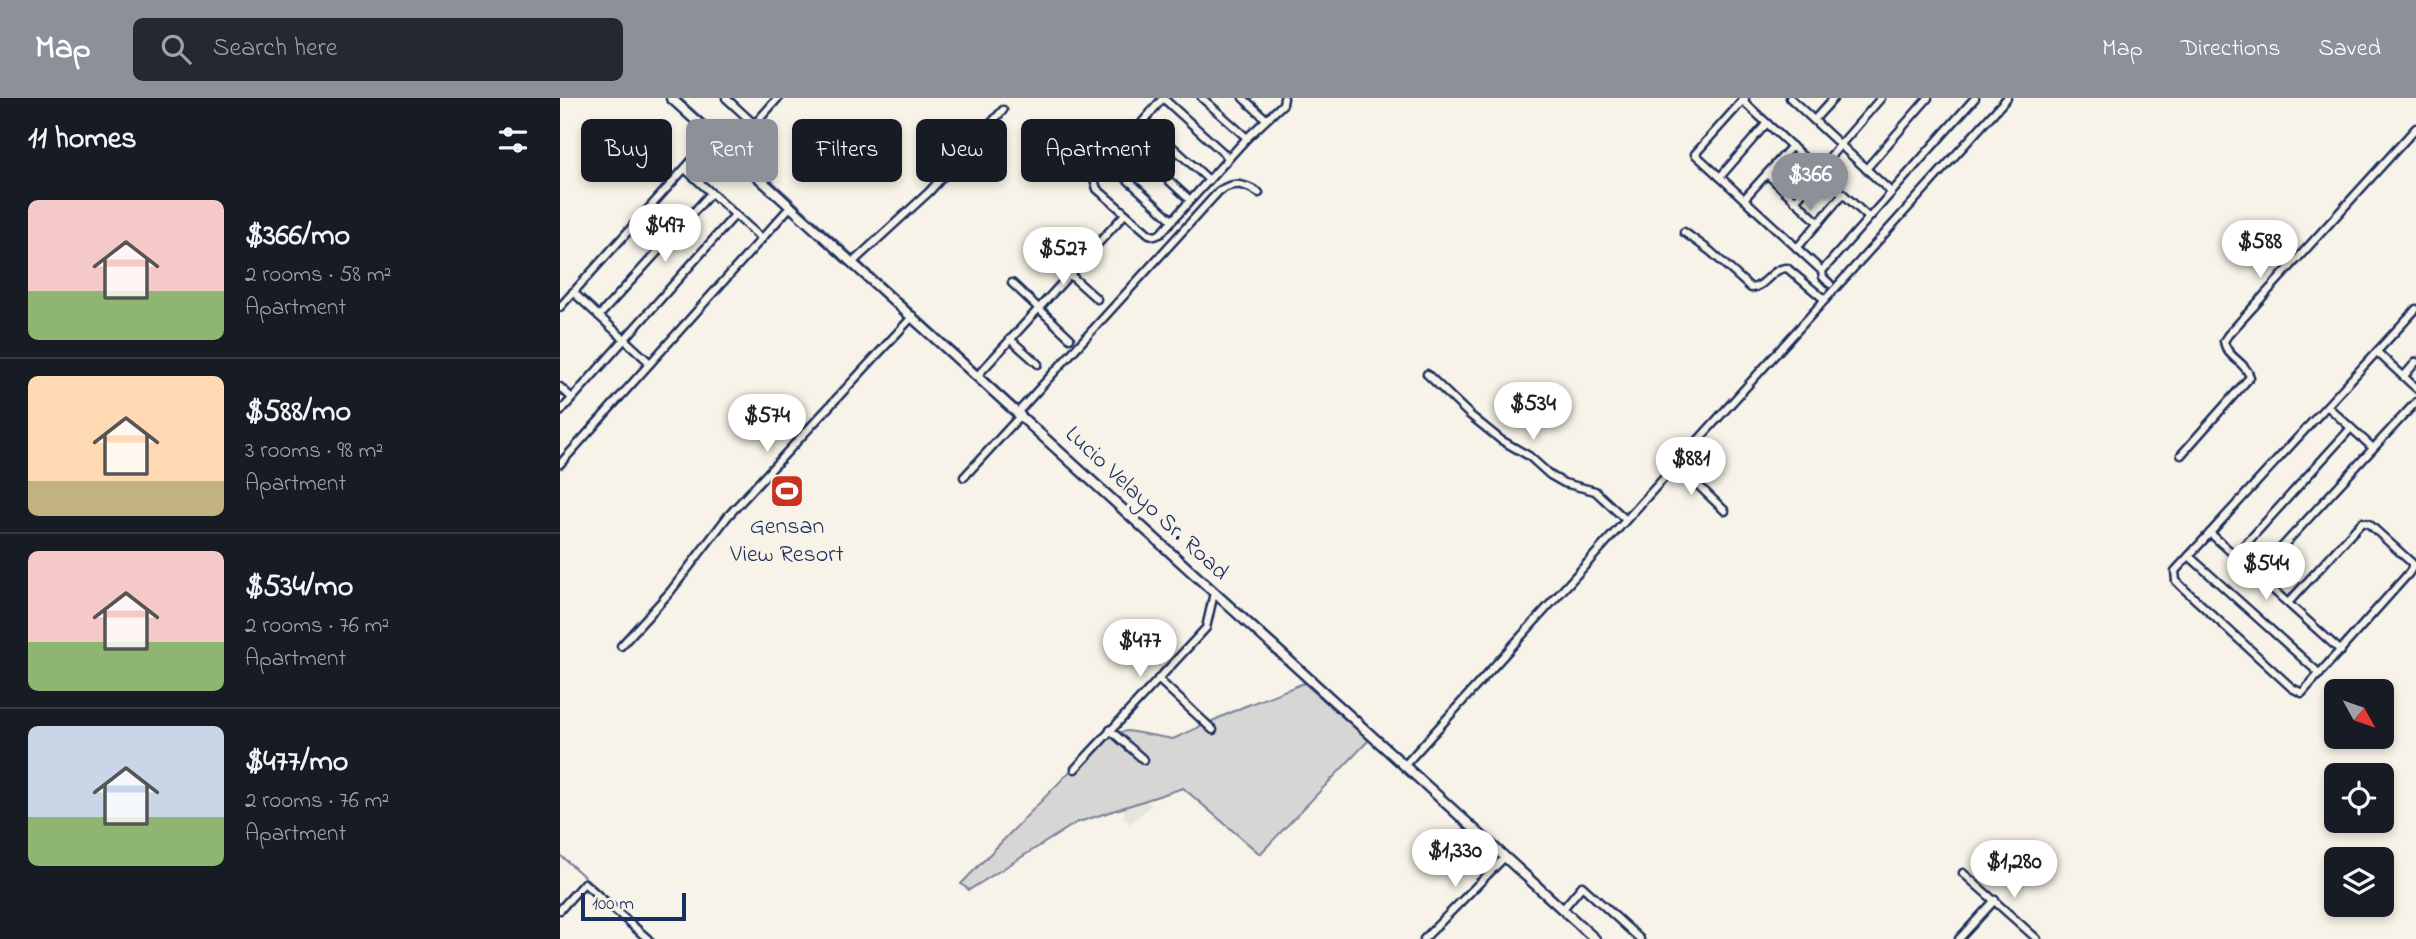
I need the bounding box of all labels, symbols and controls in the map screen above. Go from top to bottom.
search box [133,18,623,81]
text: Map [35,25,91,73]
icon: search [157,30,195,68]
text: Search here [213,30,337,68]
text: Map [2102,32,2143,67]
text: Directions [2181,32,2280,67]
text: Saved [2318,32,2381,67]
text: 11 homes [28,118,136,162]
chip: Buy [581,119,672,182]
chip: Rent [686,119,778,182]
chip: Filters [792,119,902,182]
chip: New [916,119,1007,182]
chip: Apartment [1021,119,1175,182]
icon: filters [494,121,532,159]
pin: $366 [1769,153,1851,213]
text: $366 [1788,159,1832,192]
pin: $497 [624,204,706,264]
text: $497 [645,210,685,243]
text: $366/mo [245,215,350,259]
pin: $588 [2219,220,2301,280]
text: $588 [2238,226,2282,259]
icon: home [84,228,168,312]
pin: $527 [1022,228,1104,287]
text: $527 [1039,233,1087,266]
text: 2 rooms · 58 m² [245,259,391,292]
text: Apartment [245,292,346,325]
pin: $534 [1492,382,1574,442]
text: $534 [1510,388,1556,421]
text: $588/mo [245,391,351,435]
pin: $574 [726,394,808,454]
text: $574 [744,400,790,433]
icon: home [84,404,168,488]
street label: Lucio Velayo Sr. Road [1055,418,1236,591]
text: 3 rooms · 98 m² [245,435,383,468]
pin: $881 [1650,438,1732,497]
text: $881 [1672,443,1710,476]
text: Apartment [245,468,346,501]
sports icon: Gensan View Resort [768,472,806,510]
place label: Gensan View Resort [729,510,844,573]
pin: $544 [2225,542,2307,602]
text: $544 [2243,548,2289,581]
text: $534/mo [245,566,353,610]
icon: home [84,579,168,663]
text: 2 rooms · 76 m² [245,610,389,643]
pin: $477 [1099,620,1181,679]
text: $477 [1119,625,1161,658]
text: Apartment [245,643,346,676]
north arrow [2324,679,2394,749]
map controls [2324,679,2394,917]
text: $477/mo [245,741,348,785]
icon: home [84,754,168,838]
button: locate [2324,763,2394,833]
text: 2 rooms · 76 m² [245,785,389,818]
text: Apartment [245,818,346,851]
pin: $1,330 [1398,830,1512,889]
text: $1,330 [1428,835,1482,868]
pin: $1,280 [1957,840,2071,900]
text: $1,280 [1986,846,2042,879]
button: layers [2324,847,2394,917]
scale bar [581,890,686,922]
text: 100 m [592,891,634,918]

